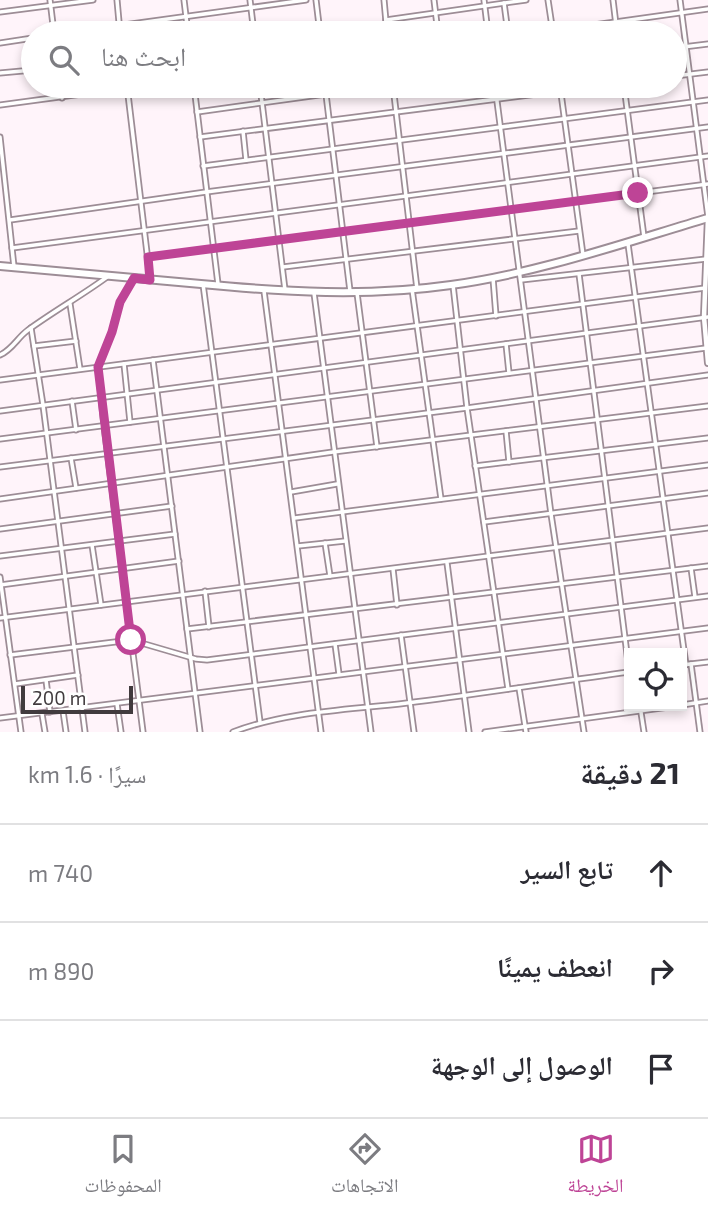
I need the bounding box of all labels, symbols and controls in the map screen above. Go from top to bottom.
search box [21,21,687,98]
text: ابحث هنا [101,40,186,71]
icon: search [45,41,83,79]
route end [622,177,653,208]
route start [115,624,146,655]
map controls [624,648,687,711]
button: locate [624,648,687,711]
scale bar [21,683,133,715]
text: 200 m [32,686,86,709]
text: 21 دقيقة [580,754,680,790]
text: سيرًا · 1.6 km [28,760,146,788]
text: تابع السير [521,853,613,884]
icon: ahead [642,854,680,892]
text: 740 m [28,859,93,887]
text: انعطف يمينًا [497,951,613,982]
icon: right [642,952,680,990]
text: 890 m [28,957,94,985]
text: الوصول إلى الوجهة [431,1049,613,1080]
icon: arrive [642,1050,680,1088]
tab: المحفوظات [85,1130,162,1204]
tab: الاتجاهات [331,1130,398,1204]
tab: الخريطة [568,1130,623,1204]

